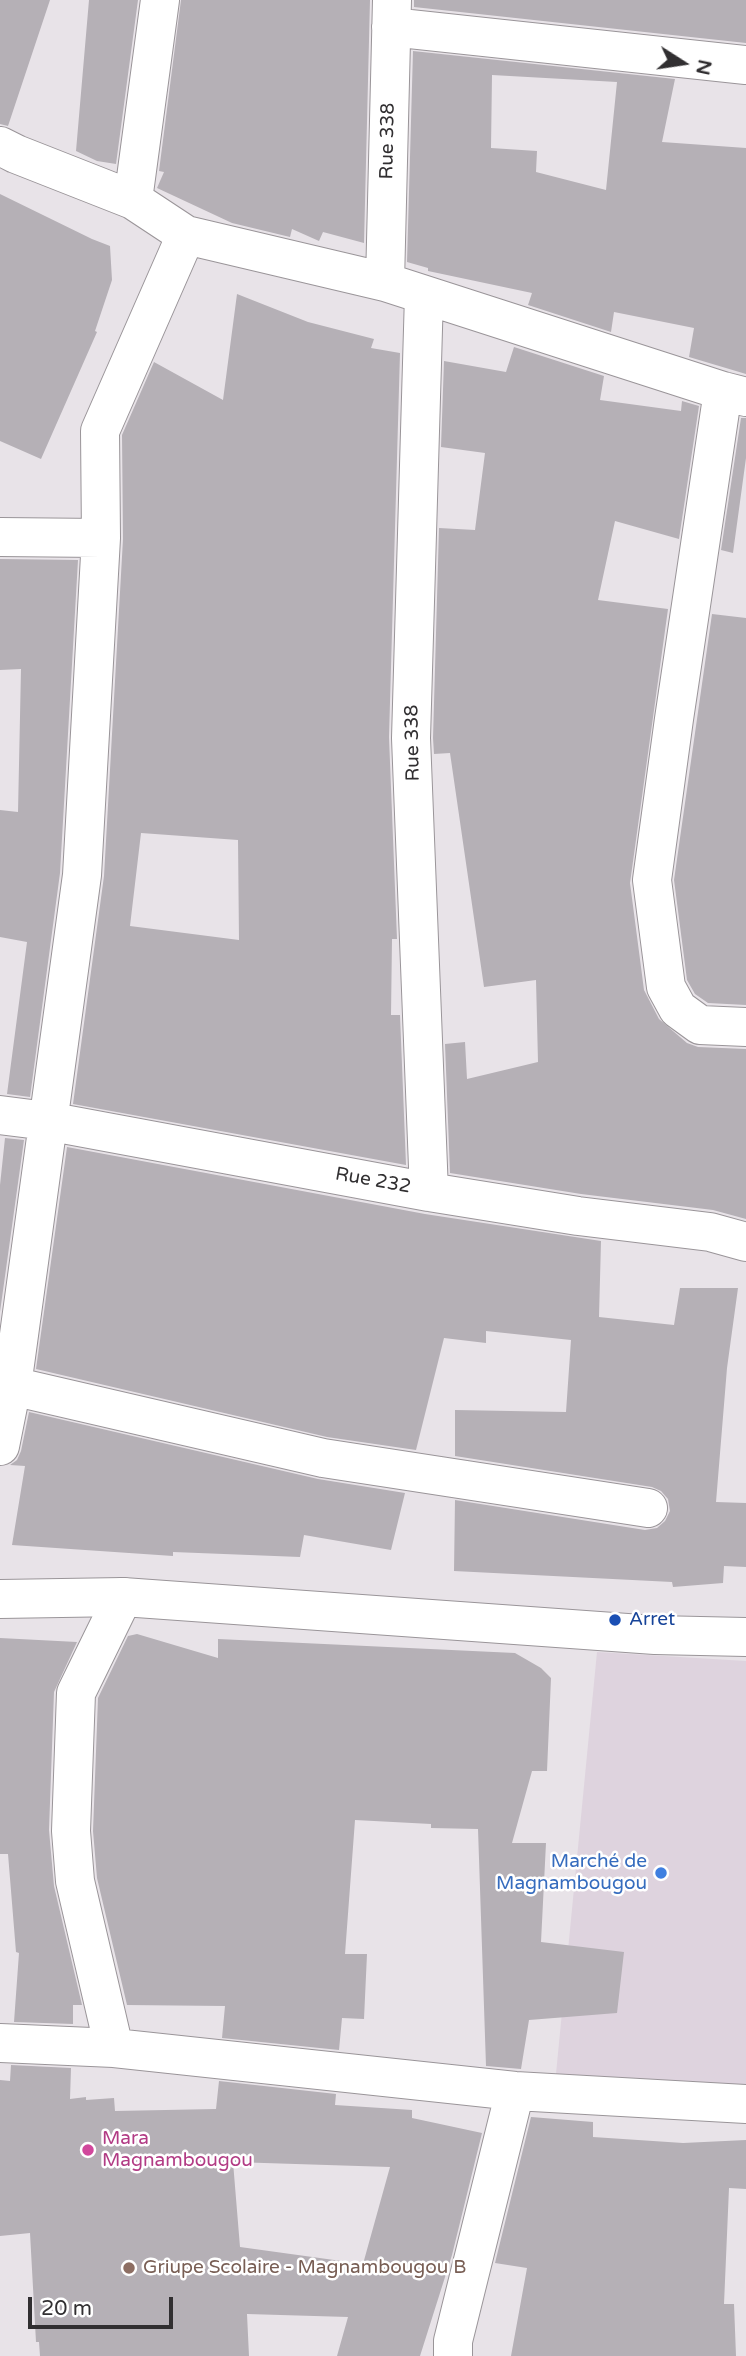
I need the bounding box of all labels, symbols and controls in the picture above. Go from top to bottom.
north arrow [648,28,718,98]
text: N [691,58,716,77]
street label: Rue 338 [376,103,400,179]
street label: Rue 338 [401,705,425,781]
street label: Rue 232 [333,1163,413,1199]
place label: Arret [629,1609,675,1631]
marker: Arret [607,1612,623,1628]
place label: Marché de Magnambougou [496,1851,647,1895]
marker: Marché de Magnambougou [653,1865,669,1881]
place label: Mara Magnambougou [102,2128,253,2172]
marker: Mara Magnambougou [80,2142,96,2158]
place label: Griupe Scolaire - Magnambougou B [143,2257,467,2279]
marker: Griupe Scolaire - Magnambougou B [121,2260,137,2276]
scale bar [32,2282,177,2326]
text: 20 m [41,2296,92,2321]

